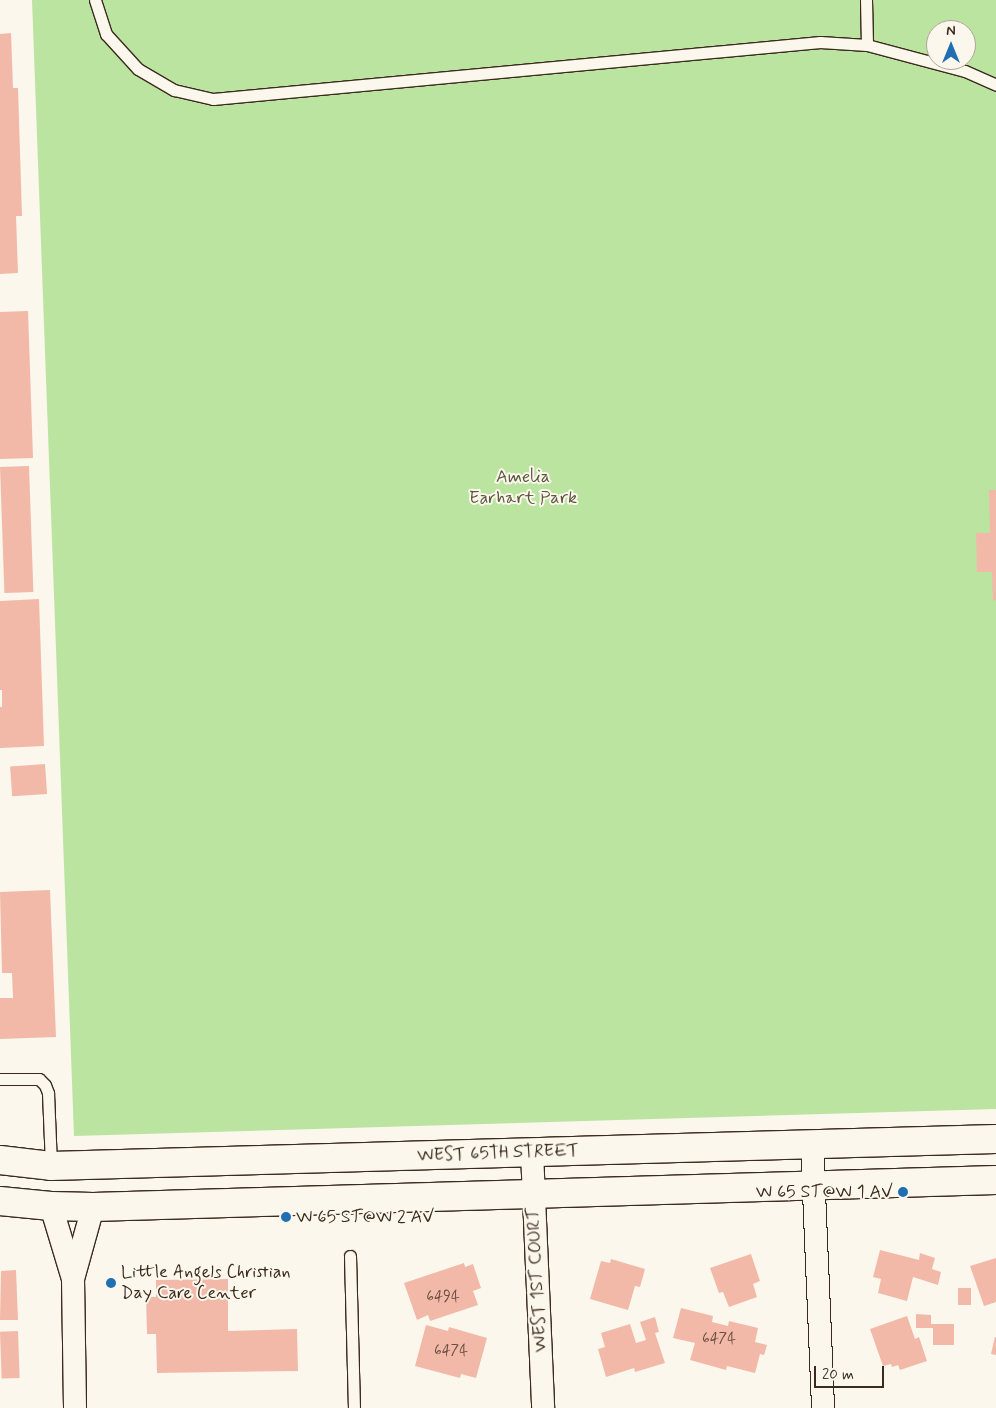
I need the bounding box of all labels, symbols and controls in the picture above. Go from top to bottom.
north arrow [926,20,976,70]
text: N [946,22,956,40]
park label: Amelia Earhart Park [470,467,576,509]
street label: WEST 65TH STREET [416,1139,580,1167]
place label: W 65 ST@W 1 AV [756,1181,893,1203]
marker: W 65 ST@W 1 AV [897,1186,909,1198]
place label: W 65 ST@W 2 AV [296,1206,434,1228]
street label: WEST 1ST COURT [522,1207,552,1353]
marker: W 65 ST@W 2 AV [280,1211,292,1223]
place label: Little Angels Christian Day Care Center [121,1262,296,1304]
marker: Little Angels Christian Day Care Center [105,1277,117,1289]
house number: 6494 [426,1289,460,1307]
house number: 6474 [702,1331,736,1349]
house number: 6474 [434,1343,468,1361]
scale bar [816,1356,886,1388]
text: 20 m [822,1365,854,1385]

